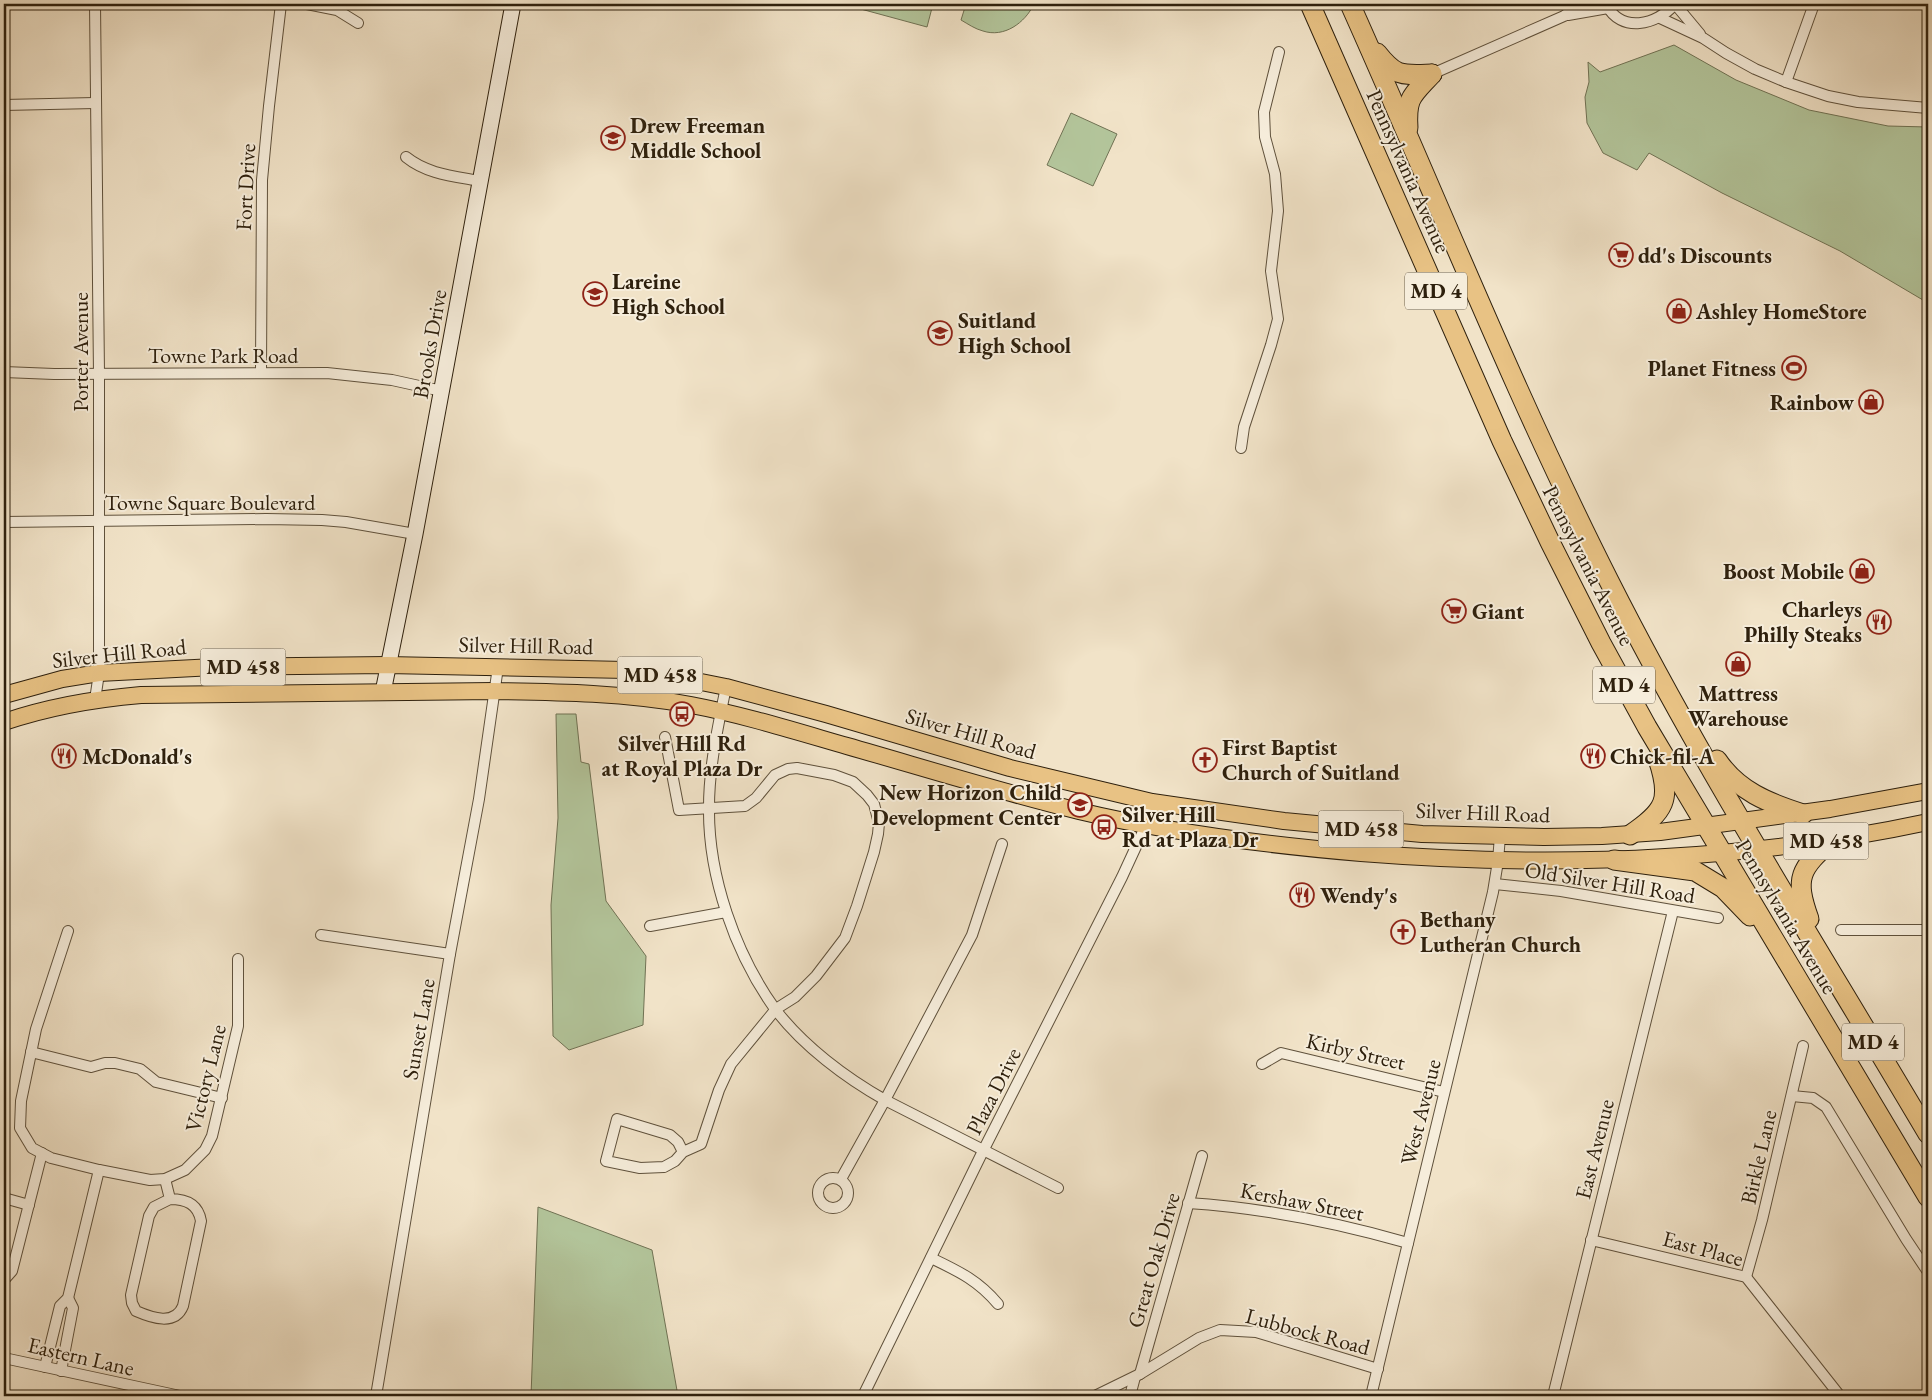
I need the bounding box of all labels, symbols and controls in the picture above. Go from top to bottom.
street label: Pennsylvania Avenue [1359,85,1458,258]
place label: Drew Freeman Middle School [630,111,766,165]
school or university icon: Drew Freeman Middle School [600,125,626,151]
street label: Fort Drive [229,142,262,231]
place label: dd's Discounts [1638,241,1772,270]
supermarket icon: dd's Discounts [1608,242,1634,268]
place label: Lareine High School [612,267,725,321]
road number: MD 4 [1405,272,1467,310]
school or university icon: Lareine High School [582,281,608,307]
street label: Brooks Drive [406,287,453,401]
street label: Porter Avenue [66,292,95,412]
place label: Ashley HomeStore [1695,297,1867,326]
shop icon: Ashley HomeStore [1666,298,1692,324]
place label: Suitland High School [958,306,1071,360]
school or university icon: Suitland High School [927,320,953,346]
street label: Towne Park Road [148,341,299,370]
place label: Planet Fitness [1647,354,1776,383]
sports icon: Planet Fitness [1781,355,1807,381]
place label: Rainbow [1770,388,1854,417]
shop icon: Rainbow [1858,389,1884,415]
street label: Pennsylvania Avenue [1536,480,1642,651]
street label: Towne Square Boulevard [105,488,316,517]
place label: Boost Mobile [1723,557,1844,586]
shop icon: Boost Mobile [1849,558,1875,584]
place label: Charleys Philly Steaks [1744,595,1862,649]
place label: Giant [1472,597,1525,626]
supermarket icon: Giant [1441,598,1467,624]
restaurant icon: Charleys Philly Steaks [1866,609,1892,635]
street label: Silver Hill Road [458,630,594,661]
street label: Silver Hill Road [51,632,188,675]
road number: MD 458 [200,649,286,686]
shop icon: Mattress Warehouse [1725,651,1751,677]
road number: MD 458 [618,656,702,694]
road number: MD 4 [1593,666,1655,704]
place label: Mattress Warehouse [1688,679,1788,733]
bus stop icon: Silver Hill Rd at Royal Plaza Dr [669,701,695,727]
street label: Silver Hill Road [902,701,1040,766]
place label: Silver Hill Rd at Royal Plaza Dr [602,729,763,783]
place label: First Baptist Church of Suitland [1222,733,1400,787]
place label: McDonald's [82,742,192,771]
place label: Chick-fil-A [1610,742,1714,771]
restaurant icon: McDonald's [51,743,77,769]
restaurant icon: Chick-fil-A [1580,743,1606,769]
church icon: First Baptist Church of Suitland [1192,747,1218,773]
place label: New Horizon Child Development Center [872,778,1063,832]
school or university icon: New Horizon Child Development Center [1067,792,1093,818]
street label: Silver Hill Road [1415,796,1552,829]
place label: Silver Hill Rd at Plaza Dr [1122,800,1259,854]
road number: MD 458 [1318,811,1404,848]
bus stop icon: Silver Hill Rd at Plaza Dr [1091,814,1117,840]
road number: MD 458 [1784,822,1868,859]
street label: Pennsylvania Avenue [1729,833,1845,1000]
street label: Old Silver Hill Road [1523,855,1698,910]
place label: Wendy's [1320,881,1397,910]
restaurant icon: Wendy's [1289,882,1315,908]
place label: Bethany Lutheran Church [1420,905,1581,959]
church icon: Bethany Lutheran Church [1390,919,1416,945]
street label: Sunset Lane [395,976,442,1082]
street label: Victory Lane [178,1021,233,1135]
road number: MD 4 [1842,1024,1904,1060]
street label: Kirby Street [1303,1026,1408,1077]
street label: Plaza Drive [959,1042,1028,1140]
street label: West Avenue [1393,1056,1448,1168]
street label: East Avenue [1568,1096,1621,1202]
street label: Birkle Lane [1734,1107,1784,1207]
street label: Kershaw Street [1238,1175,1366,1228]
street label: Great Oak Drive [1120,1189,1187,1331]
street label: East Place [1659,1224,1747,1273]
street label: Lubbock Road [1242,1301,1374,1362]
street label: Eastern Lane [25,1330,137,1383]

